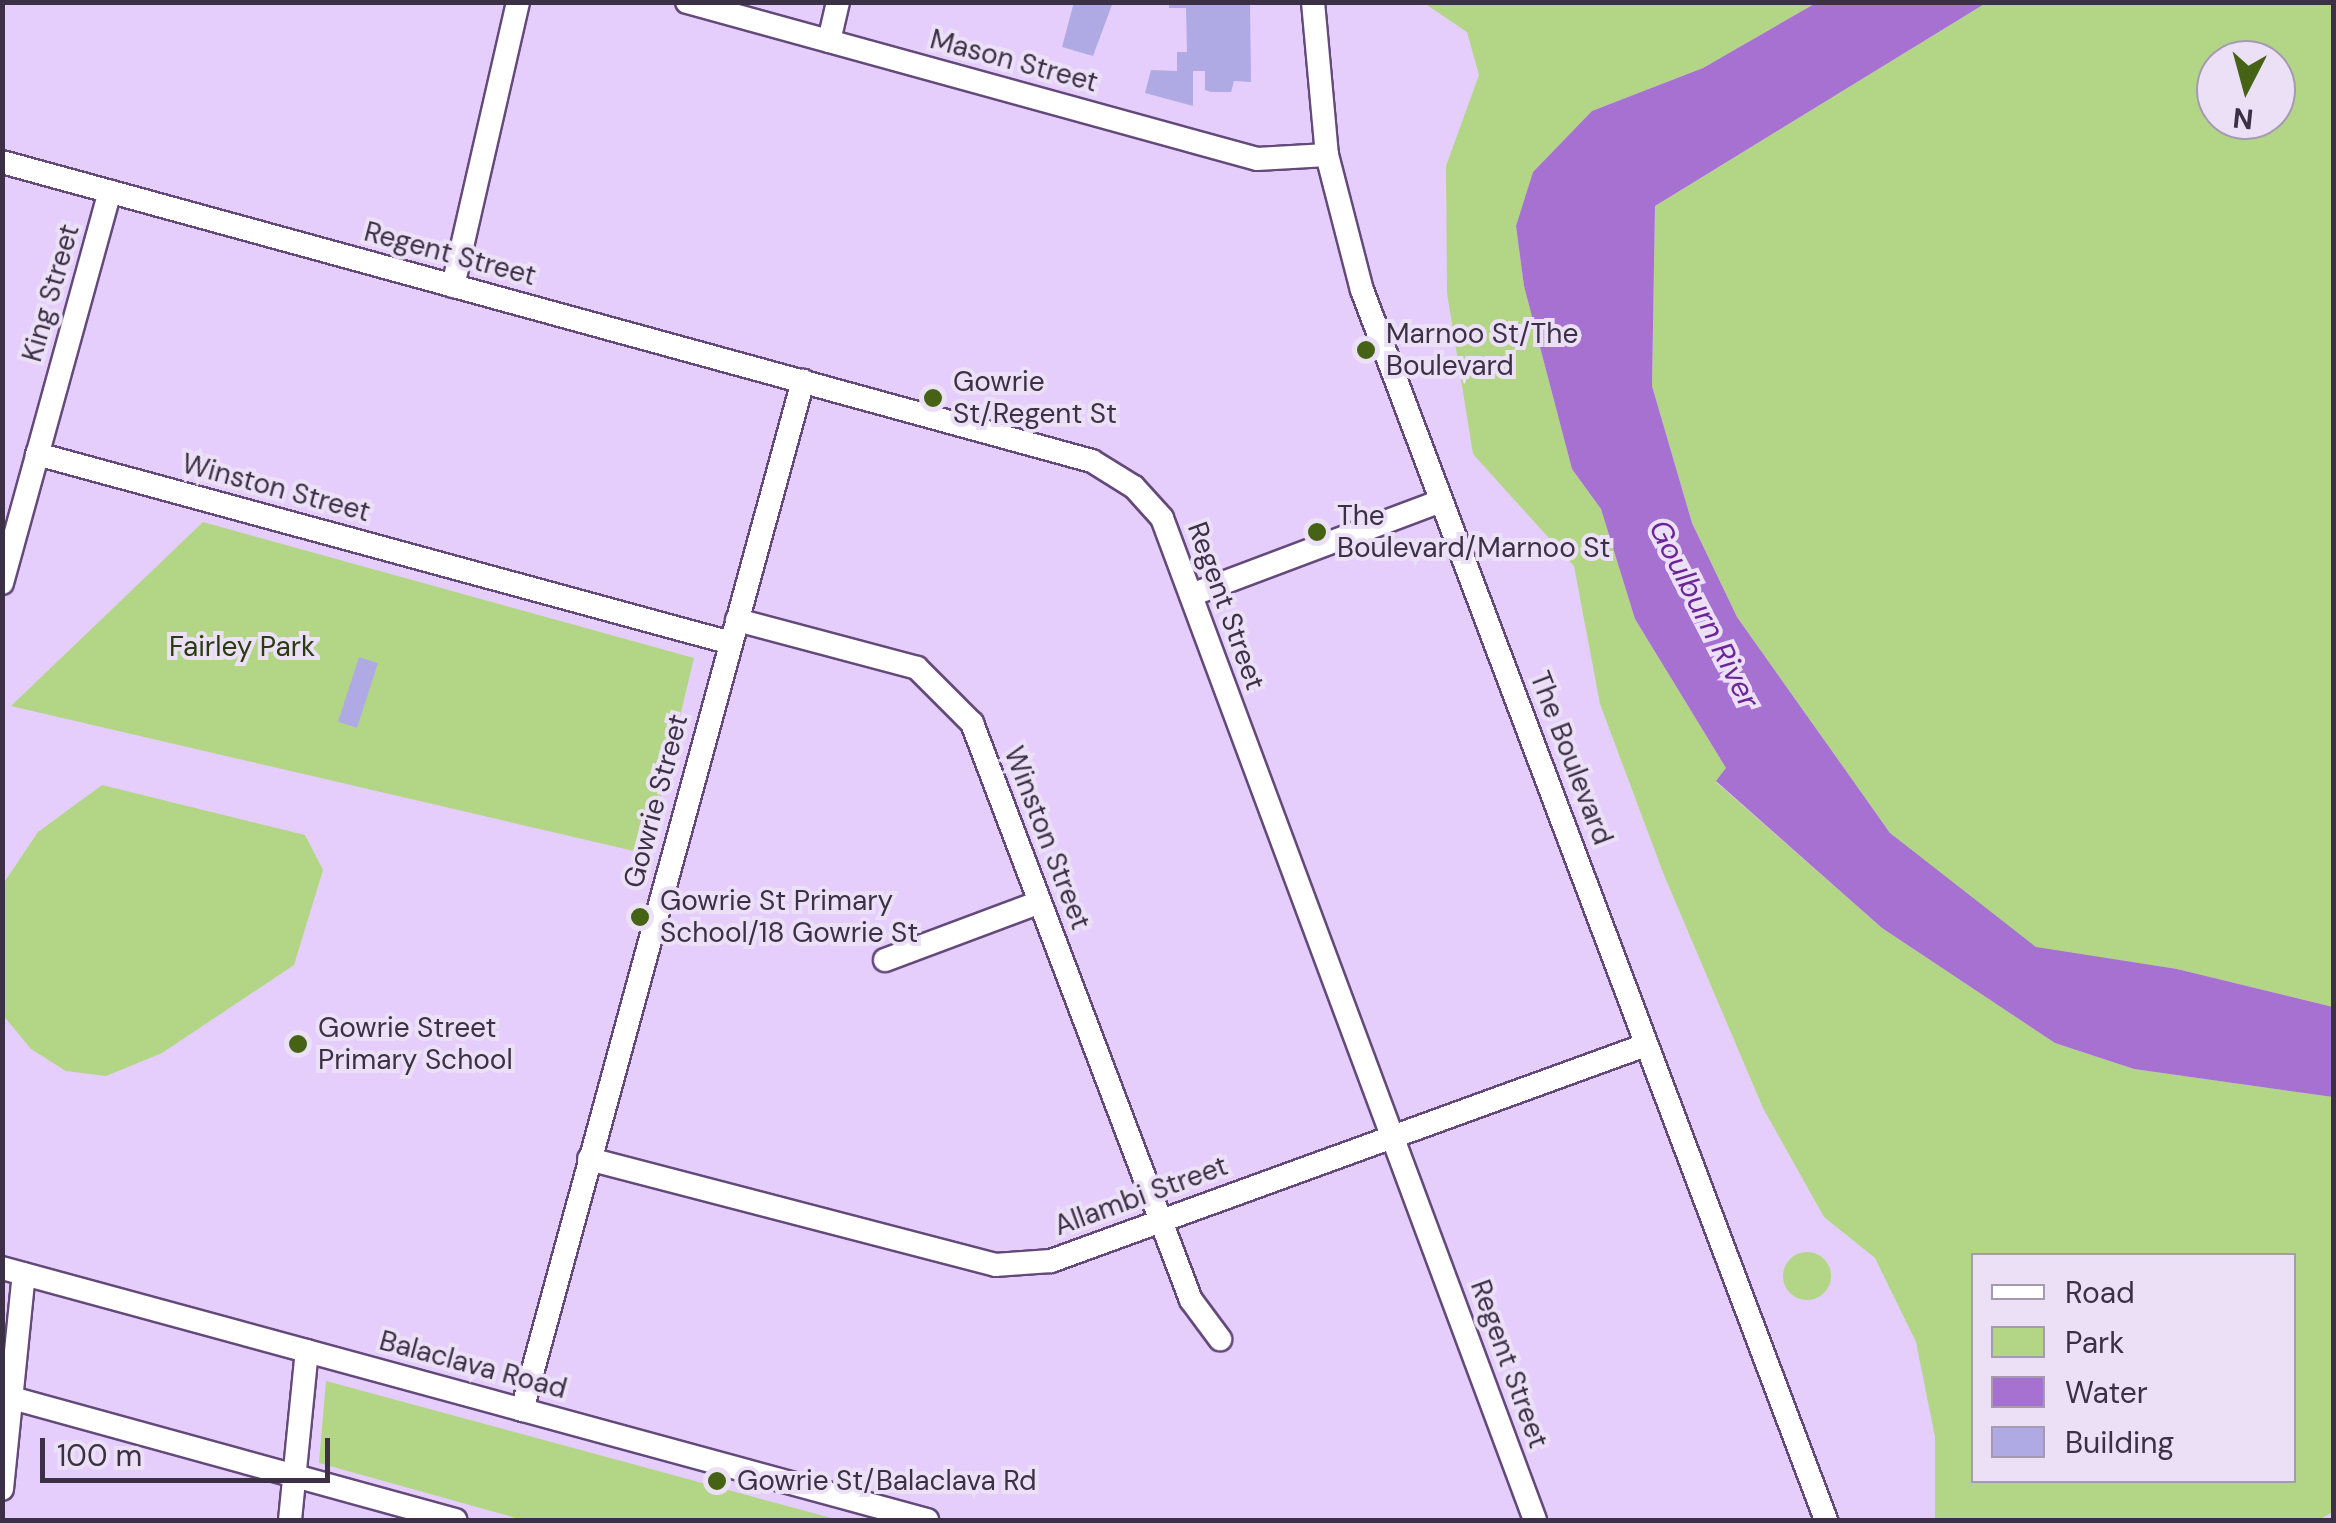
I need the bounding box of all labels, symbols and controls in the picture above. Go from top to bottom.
street label: Mason Street [926,22,1102,100]
north arrow [2196,40,2296,140]
text: N [2231,99,2255,138]
street label: Regent Street [360,215,540,293]
street label: King Street [15,220,87,366]
place label: Marnoo St/The Boulevard [1386,317,1578,383]
marker: Marnoo St/The Boulevard [1355,339,1377,361]
place label: Gowrie St/Regent St [953,365,1117,431]
marker: Gowrie St/Regent St [922,387,944,409]
street label: Winston Street [178,447,374,529]
place label: The Boulevard/Marnoo St [1337,499,1610,565]
water label: Goulburn River [1641,514,1767,714]
street label: Regent Street [1180,517,1272,695]
marker: The Boulevard/Marnoo St [1306,521,1328,543]
park label: Fairley Park [169,630,315,664]
street label: The Boulevard [1523,667,1619,849]
street label: Gowrie Street [617,710,695,892]
street label: Winston Street [997,742,1097,934]
place label: Gowrie St Primary School/18 Gowrie St [660,884,918,950]
marker: Gowrie St Primary School/18 Gowrie St [629,906,651,928]
place label: Gowrie Street Primary School [318,1011,513,1077]
marker: Gowrie Street Primary School [287,1033,309,1055]
street label: Allambi Street [1050,1149,1232,1243]
legend [1971,1253,2296,1483]
text: Road [2065,1273,2135,1312]
street label: Regent Street [1463,1275,1555,1453]
text: Park [2065,1323,2124,1362]
street label: Balaclava Road [376,1324,570,1406]
text: Water [2065,1373,2148,1412]
scale bar [45,1418,335,1480]
text: Building [2065,1423,2174,1462]
text: 100 m [57,1436,142,1475]
place label: Gowrie St/Balaclava Rd [737,1464,1037,1498]
marker: Gowrie St/Balaclava Rd [706,1470,728,1492]

